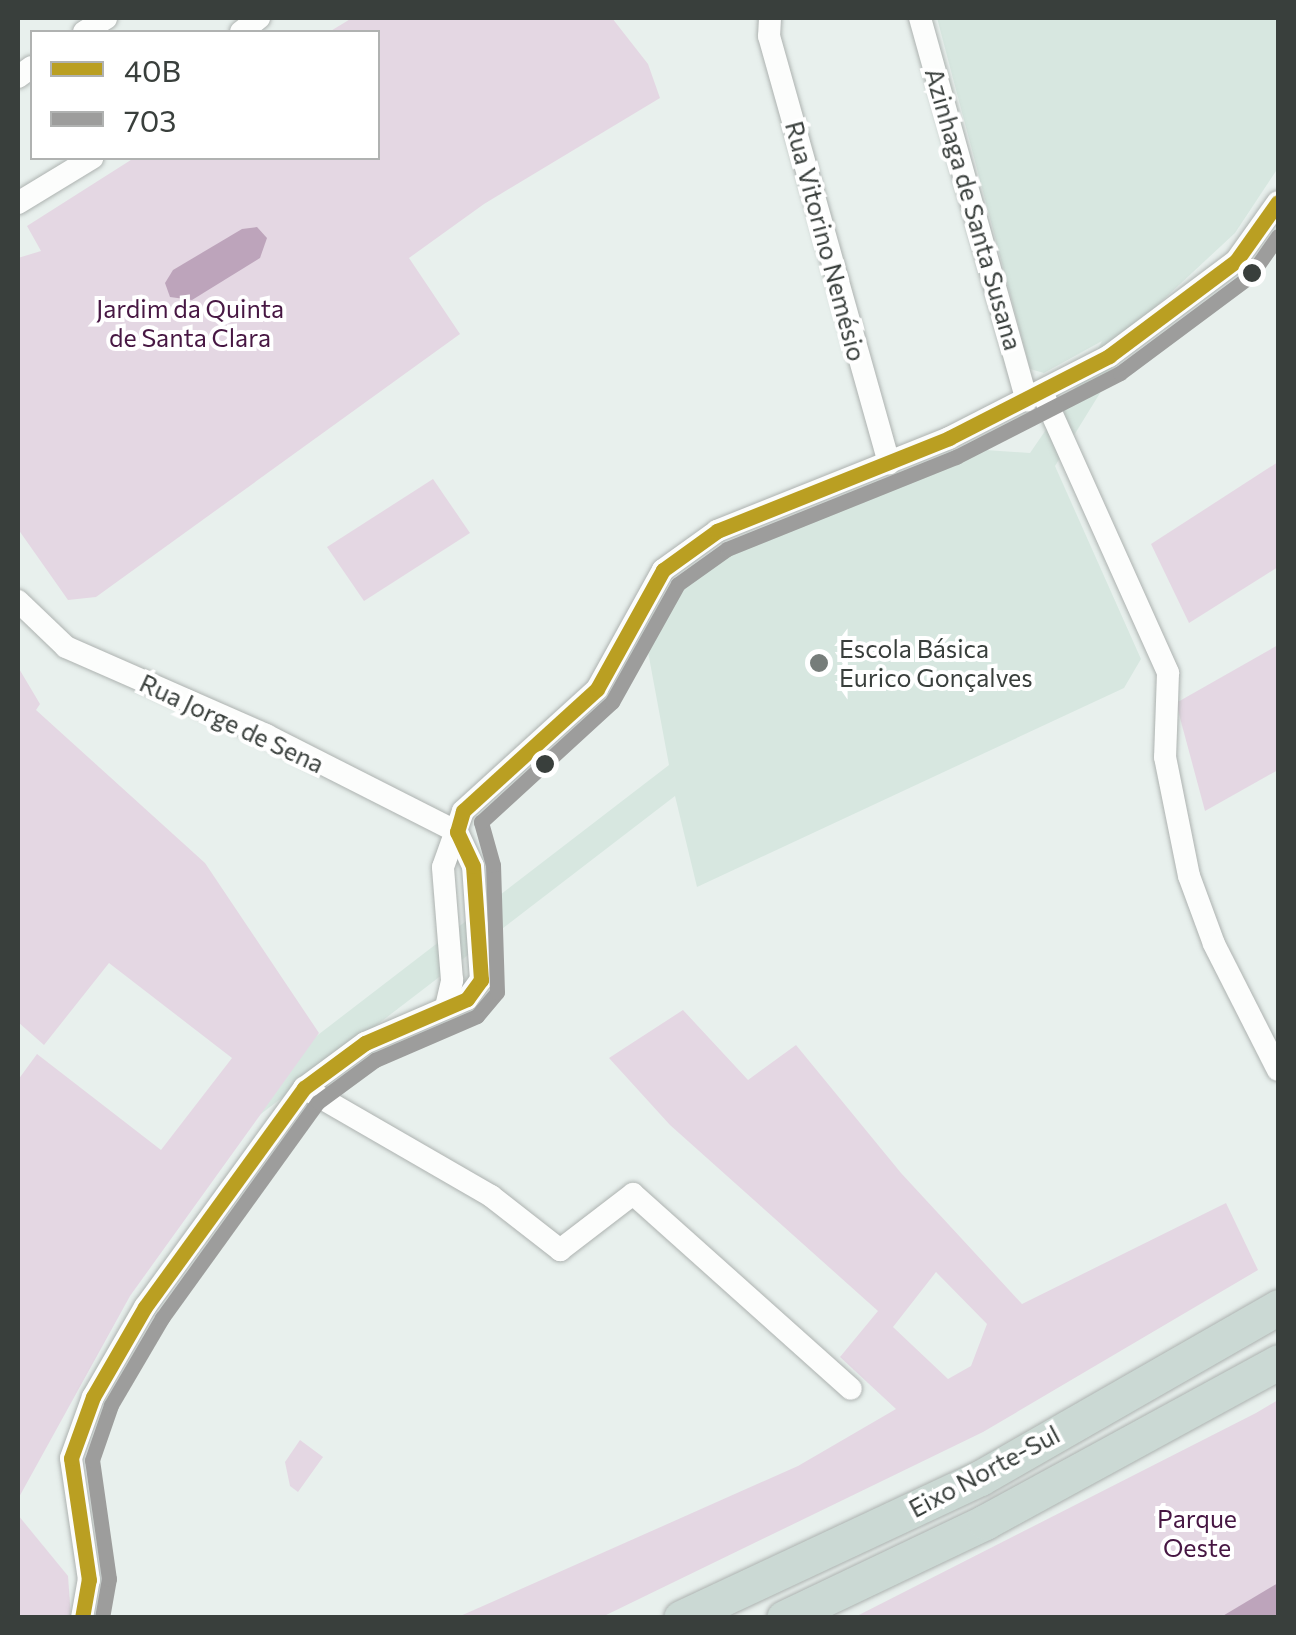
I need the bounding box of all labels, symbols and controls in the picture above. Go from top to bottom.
legend [30,30,380,160]
text: 40B [124,51,181,88]
street label: Azinhaga de Santa Susana [919,64,1029,354]
text: 703 [124,101,176,138]
street label: Rua Vitorino Nemésio [780,118,872,364]
unlabelled marker [1242,263,1262,283]
park label: Jardim da Quinta de Santa Clara [96,294,284,353]
place label: Escola Básica Eurico Gonçalves [839,634,1033,693]
marker: Escola Básica Eurico Gonçalves [808,652,830,674]
street label: Rua Jorge de Sena [135,667,329,779]
unlabelled marker [535,754,555,774]
street label: Eixo Norte-Sul [904,1419,1064,1523]
park label: Parque Oeste [1157,1504,1237,1563]

